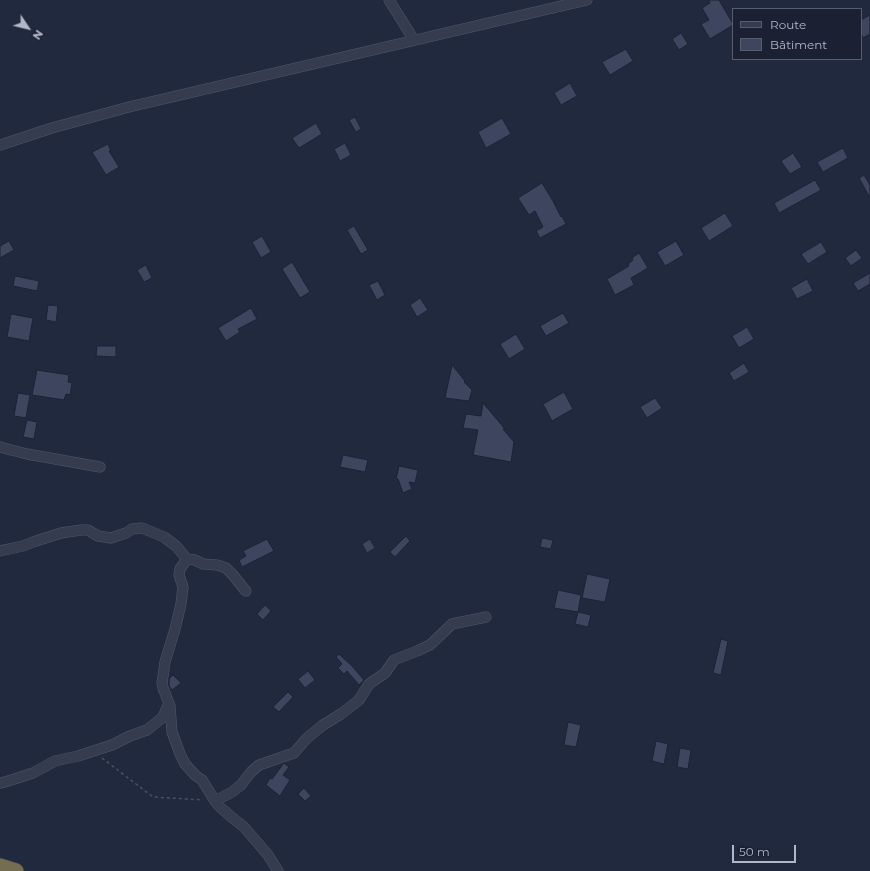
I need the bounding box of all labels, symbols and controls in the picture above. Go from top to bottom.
north arrow [8,8,48,48]
legend [732,8,862,60]
text: Route [770,17,806,32]
text: N [30,27,46,43]
text: Bâtiment [770,37,827,52]
scale bar [734,837,798,863]
text: 50 m [739,844,770,859]

